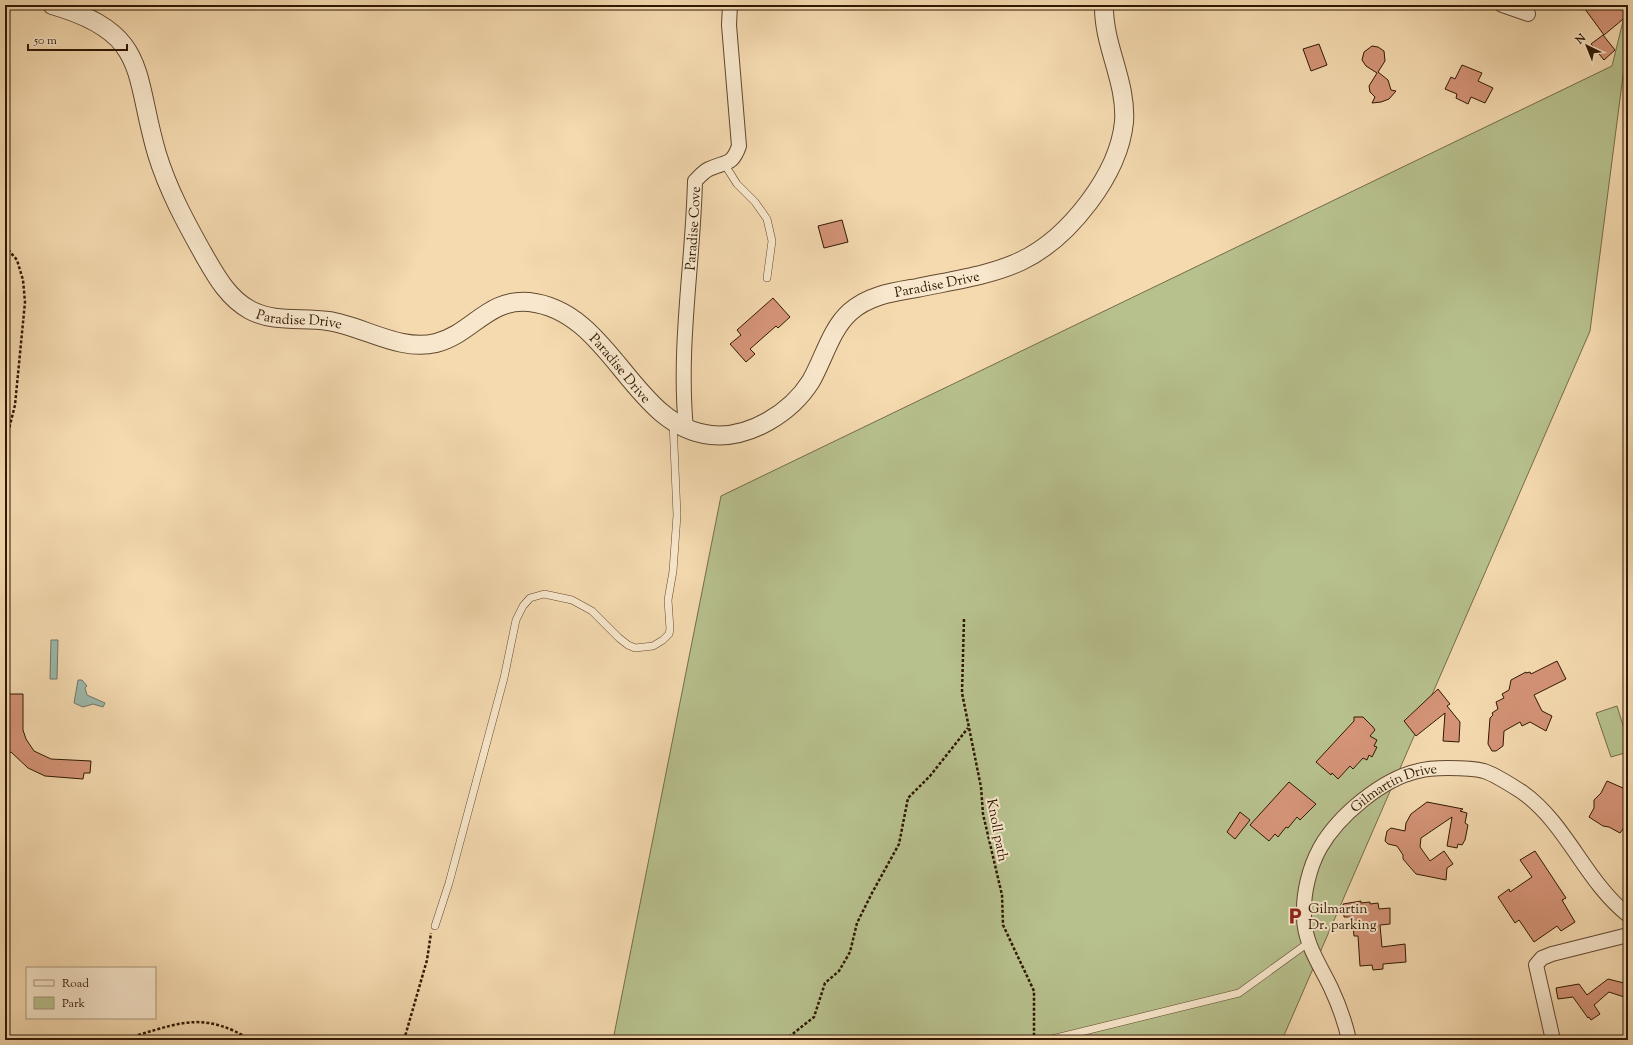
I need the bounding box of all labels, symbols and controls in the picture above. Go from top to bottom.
scale bar [28,26,127,52]
north arrow [1567,26,1607,66]
text: N [1571,30,1590,49]
text: 50 m [33,32,57,50]
street label: Paradise Cove [681,186,707,271]
street label: Paradise Drive [893,267,982,304]
street label: Paradise Drive [253,306,344,336]
street label: Paradise Drive [584,330,654,409]
street label: Gilmartin Drive [1347,760,1438,818]
street label: Knoll path [980,797,1012,864]
place label: Gilmartin Dr. parking [1308,900,1377,936]
parking icon: Gilmartin Dr. parking [1285,906,1305,926]
legend [26,967,156,1019]
text: Road [62,975,89,993]
text: Park [62,995,85,1013]

